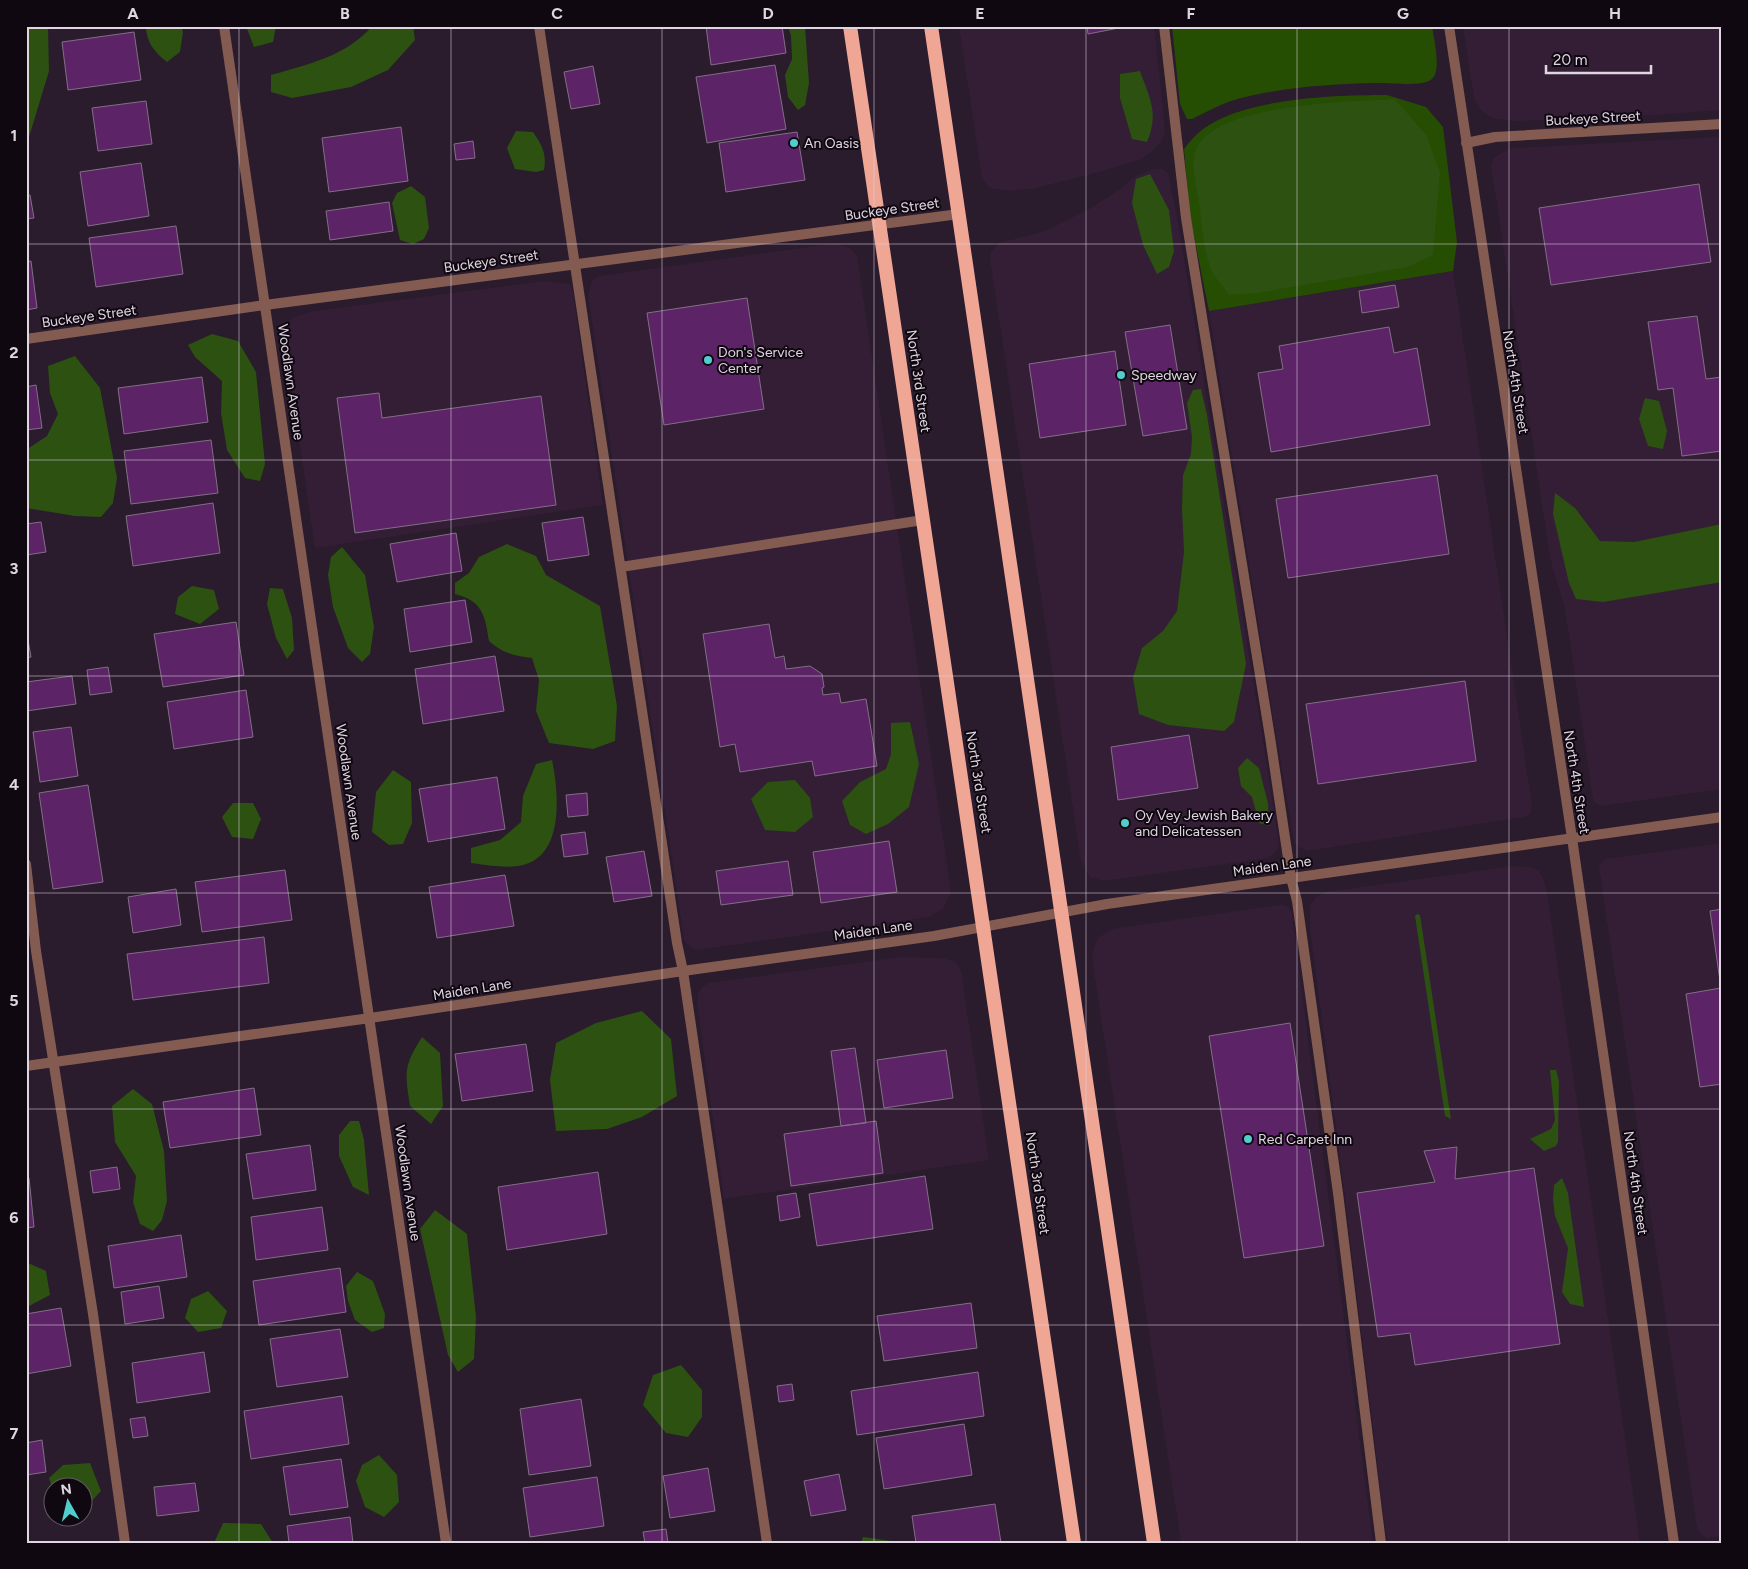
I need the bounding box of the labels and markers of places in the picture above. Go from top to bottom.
place label: An Oasis [804,135,859,152]
marker: An Oasis [788,137,800,149]
place label: Don's Service Center [718,344,803,377]
marker: Don's Service Center [702,354,714,366]
place label: Speedway [1131,367,1197,384]
marker: Speedway [1115,369,1127,381]
place label: Oy Vey Jewish Bakery and Delicatessen [1135,807,1274,840]
marker: Oy Vey Jewish Bakery and Delicatessen [1119,817,1131,829]
place label: Red Carpet Inn [1258,1131,1352,1148]
marker: Red Carpet Inn [1242,1133,1254,1145]

